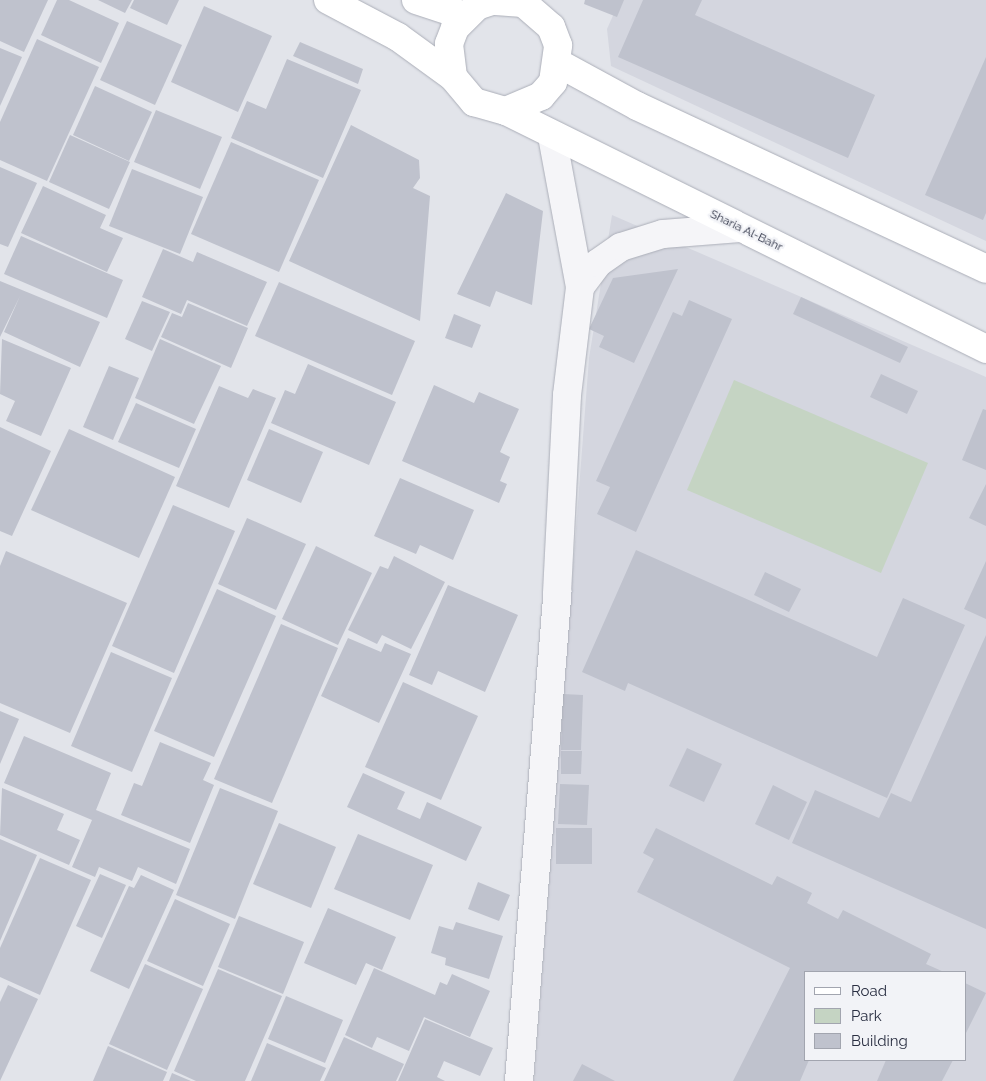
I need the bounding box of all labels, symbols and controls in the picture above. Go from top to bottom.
street label: Sharia Al-Bahr [707,207,785,255]
legend [804,971,966,1061]
text: Road [851,982,887,1000]
text: Park [851,1007,882,1025]
text: Building [851,1032,908,1050]

